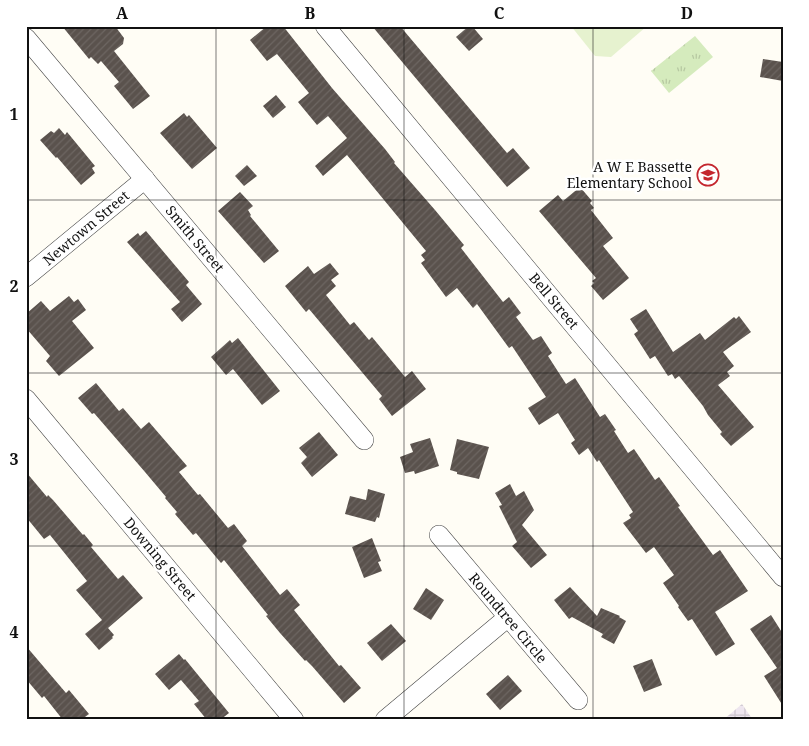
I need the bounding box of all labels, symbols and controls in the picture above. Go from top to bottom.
text: A [116,2,129,24]
text: B [305,2,316,24]
text: C [494,2,505,24]
text: D [681,2,693,24]
text: 1 [9,103,19,125]
place label: A W E Bassette Elementary School [567,157,693,192]
school or university icon: A W E Bassette Elementary School [696,163,720,187]
street label: Newtown Street [39,186,133,269]
street label: Smith Street [162,201,229,276]
street label: Bell Street [525,269,584,333]
text: 2 [9,275,19,297]
text: 3 [9,448,19,470]
street label: Downing Street [120,513,201,604]
street label: Roundtree Circle [465,569,552,667]
text: 4 [9,621,19,643]

